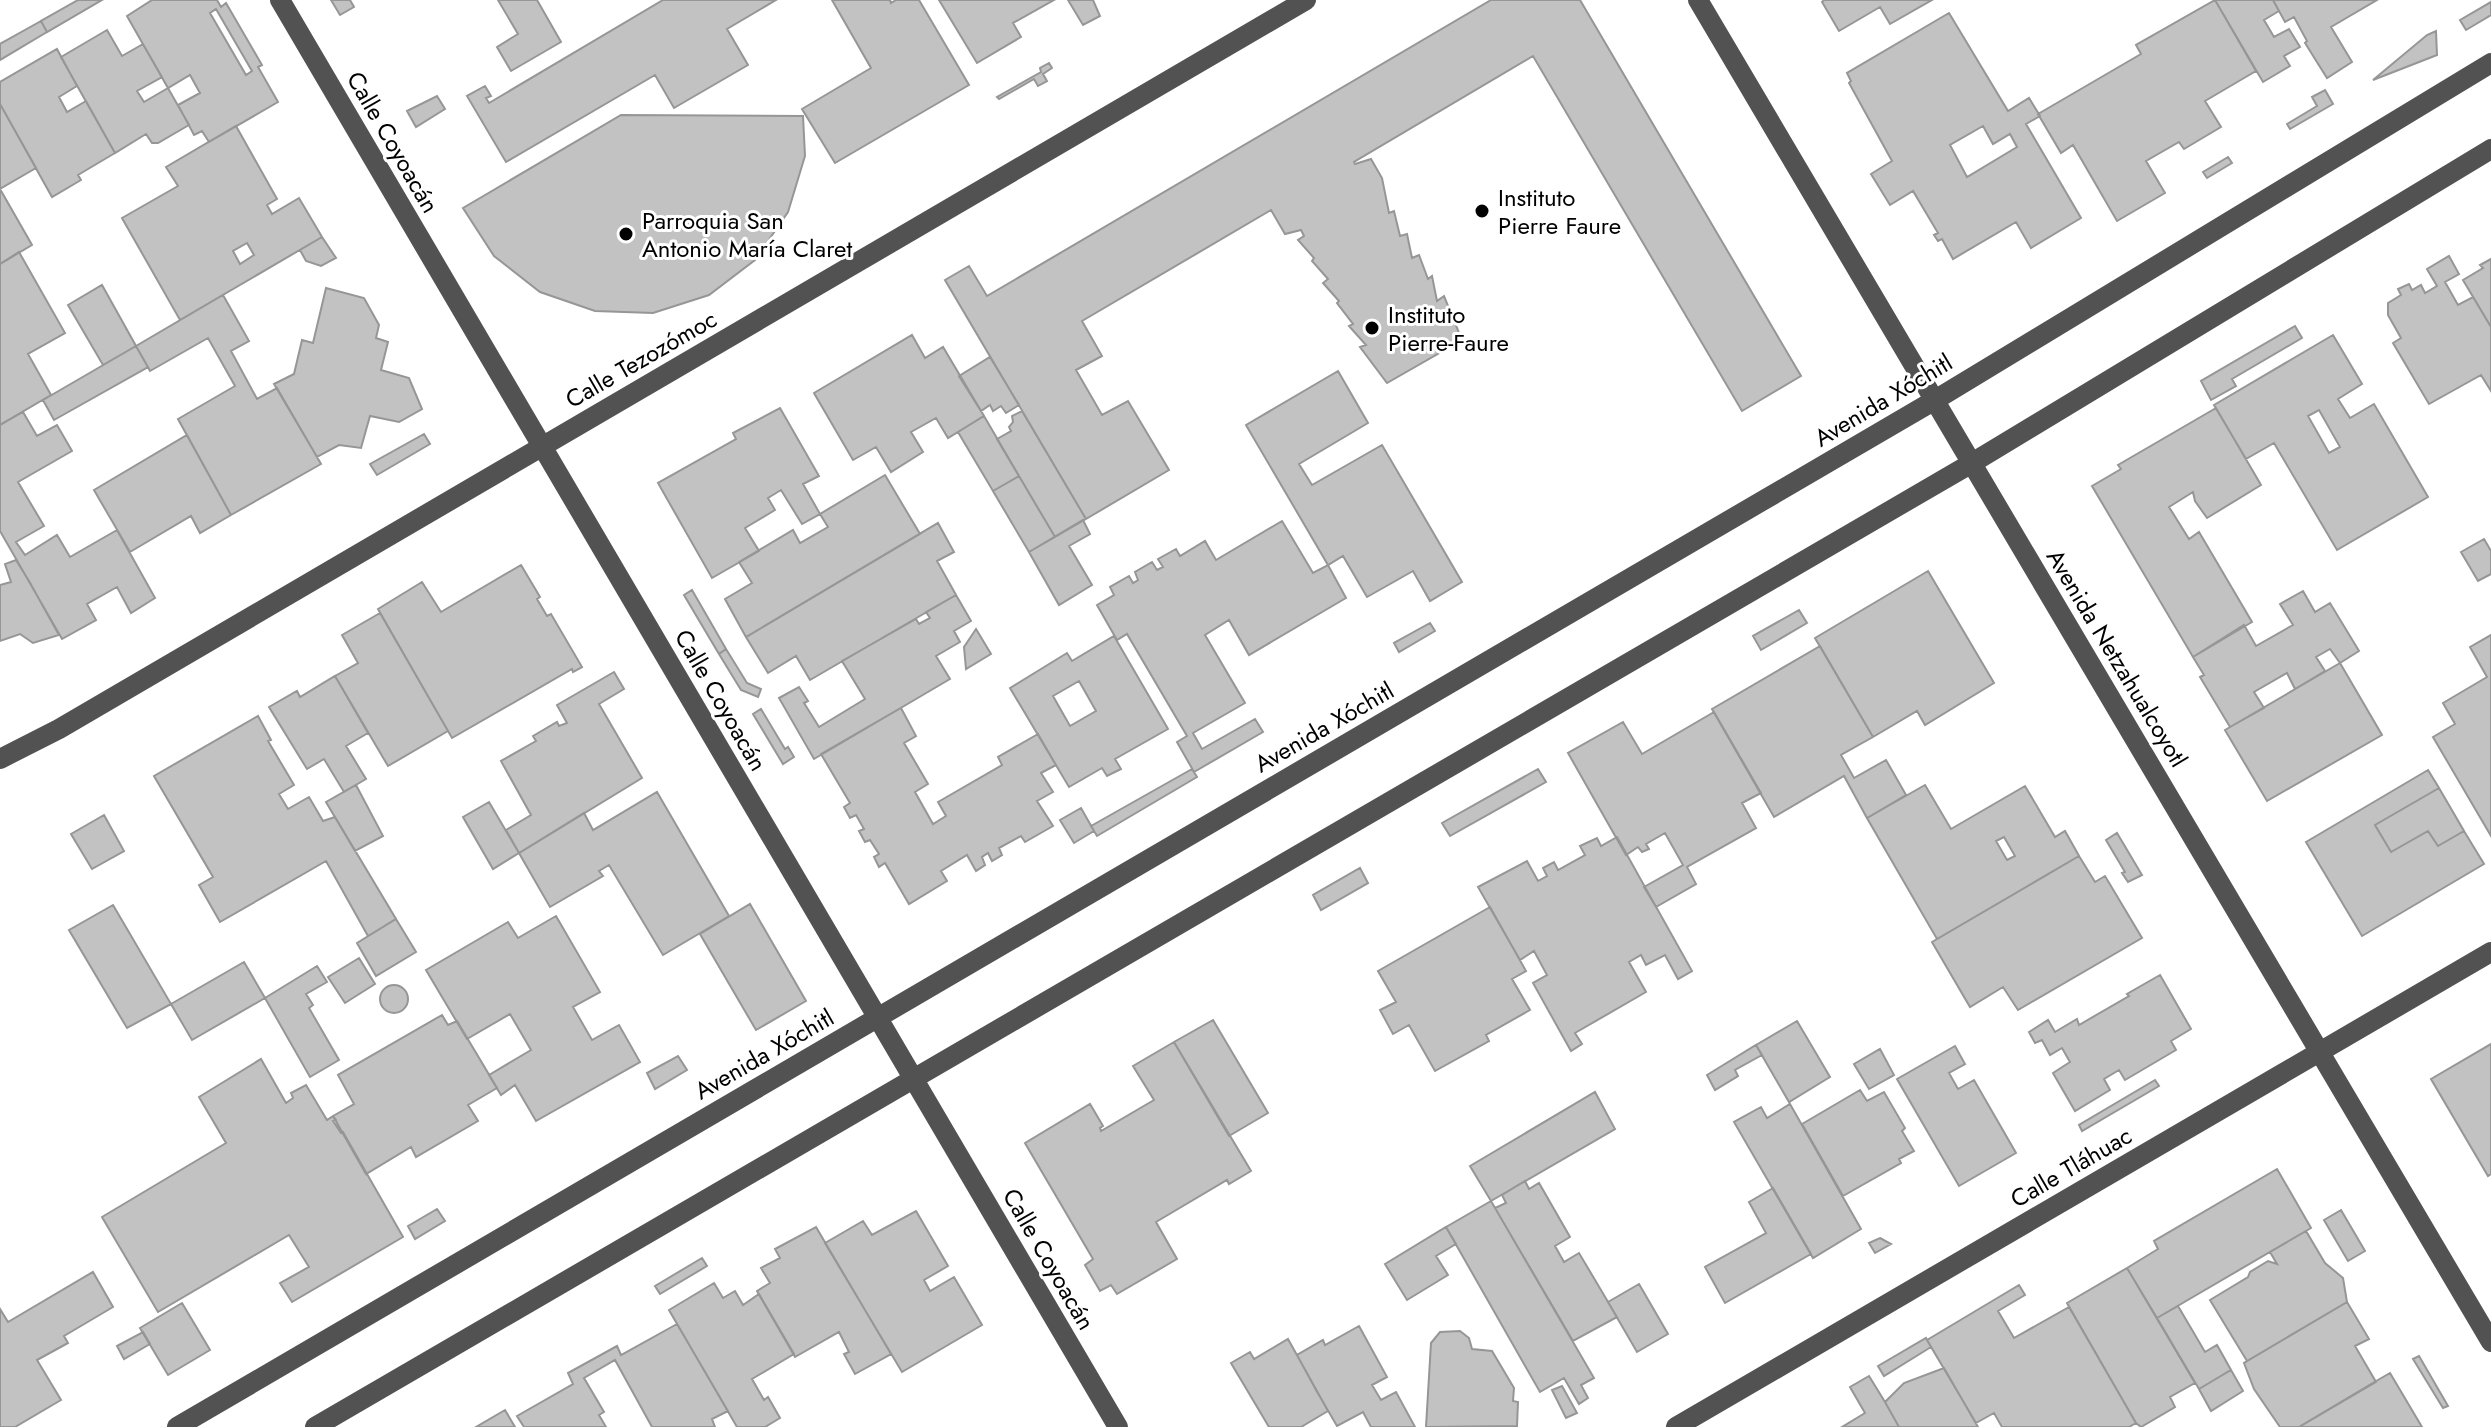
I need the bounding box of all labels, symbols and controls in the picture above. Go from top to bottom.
street label: Calle Coyoacán [338,65,448,219]
place label: Instituto Pierre Faure [1498,180,1621,243]
marker: Instituto Pierre Faure [1473,202,1491,220]
place label: Parroquia San Antonio María Claret [642,203,852,266]
marker: Parroquia San Antonio María Claret [617,225,635,243]
place label: Instituto Pierre-Faure [1388,297,1509,360]
street label: Calle Tezozómoc [559,301,723,417]
marker: Instituto Pierre-Faure [1363,319,1381,337]
street label: Avenida Xóchitl [1807,345,1959,455]
street label: Avenida Netzahualcoyotl [2038,542,2196,774]
street label: Calle Coyoacán [666,623,776,777]
street label: Avenida Xóchitl [1248,673,1400,781]
street label: Avenida Xóchitl [688,1000,840,1108]
street label: Calle Tláhuac [2004,1118,2138,1216]
street label: Calle Coyoacán [994,1182,1104,1336]

